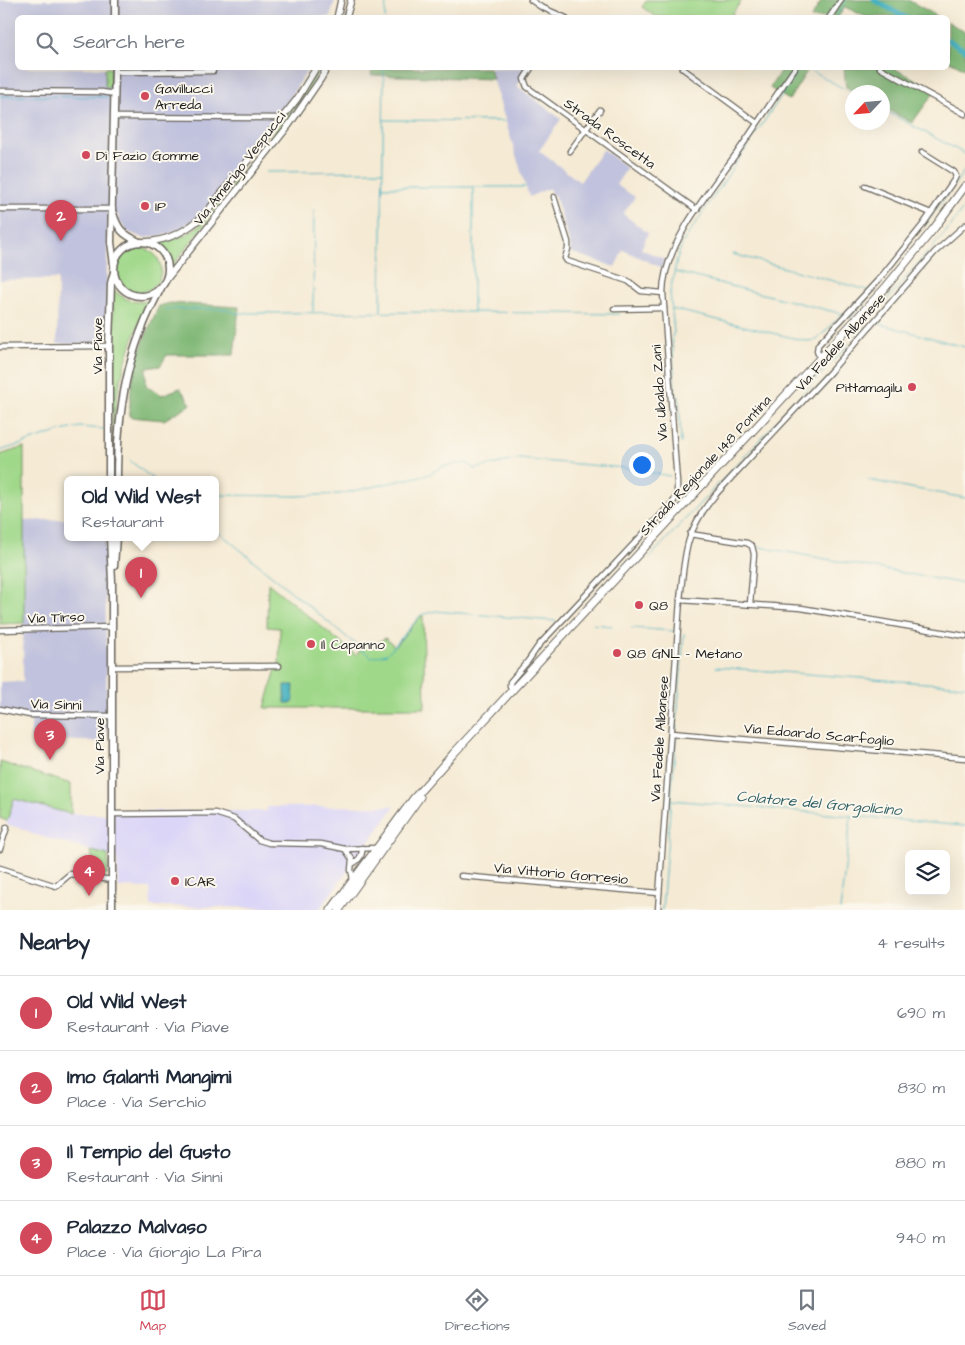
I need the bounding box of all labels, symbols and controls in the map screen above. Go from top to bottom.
search box [15,15,950,70]
icon: search [33,29,61,57]
text: Search here [73,29,185,56]
place label: Gavillucci Arreda [155,79,213,115]
north arrow [845,85,890,130]
marker: Gavillucci Arreda [139,90,151,102]
street label: Strada Roscetta [559,94,659,174]
street label: Via Amerigo Vespucci [189,107,291,230]
place label: Di Fazio Gomme [96,146,200,166]
marker: Di Fazio Gomme [80,149,92,161]
place label: IP [155,197,166,217]
pin: 2 [45,200,77,241]
marker: IP [139,200,151,212]
street label: Via Fedele Albanese [791,289,891,396]
street label: Via Piave [88,317,108,374]
street label: Via Ubaldo Zani [647,344,673,442]
place label: Pittamagilu [836,378,902,398]
marker: Pittamagilu [906,381,918,393]
street label: Strada Regionale 148 Pontina [635,391,776,540]
your location [629,452,655,478]
popup [64,476,219,541]
text: Old Wild West [82,484,201,511]
text: Restaurant [82,511,164,533]
pin: 1 [125,557,157,598]
place label: Q8 [649,596,668,616]
marker: Q8 [633,599,645,611]
street label: Via Tirso [27,607,85,629]
place label: Il Capanno [321,635,385,655]
marker: Il Capanno [305,638,317,650]
place label: Q8 GNL - Metano [627,644,742,664]
marker: Q8 GNL - Metano [611,647,623,659]
street label: Via Fedele Albanese [646,675,674,803]
street label: Via Sinni [30,694,82,716]
street label: Via Piave [90,717,110,774]
street label: Via Edoardo Scarfoglio [743,718,895,752]
pin: 3 [34,719,66,760]
water label: Colatore del Gorgolicino [735,786,904,822]
map controls [905,850,950,895]
button: layers [905,850,950,895]
pin: 4 [73,855,105,896]
street label: Via Vittorio Gorresio [493,858,629,890]
place label: ICAR [185,872,216,892]
marker: ICAR [169,875,181,887]
text: Nearby [20,928,90,957]
text: 4 results [877,932,945,954]
text: Old Wild West [67,989,187,1016]
text: 1 [35,1002,37,1024]
text: 690 m [897,1002,945,1024]
text: Restaurant · Via Piave [67,1016,229,1038]
text: Imo Galanti Mangimi [67,1064,231,1091]
text: 2 [31,1077,41,1099]
text: 830 m [898,1077,945,1099]
text: Place · Via Serchio [67,1091,206,1113]
text: Il Tempio del Gusto [67,1139,230,1166]
text: 3 [32,1152,40,1174]
text: 880 m [895,1152,945,1174]
text: Restaurant · Via Sinni [67,1166,222,1188]
text: Palazzo Malvaso [67,1214,207,1241]
text: 4 [31,1227,41,1249]
text: 940 m [896,1227,945,1249]
text: Place · Via Giorgio La Pira [67,1241,261,1263]
tab: Map [139,1286,167,1336]
tab: Directions [445,1286,510,1336]
tab: Saved [788,1286,826,1336]

